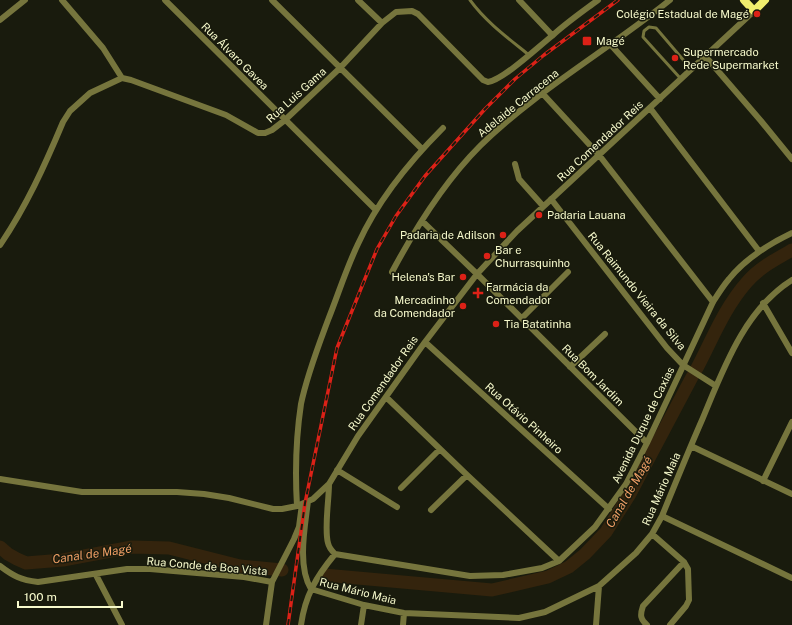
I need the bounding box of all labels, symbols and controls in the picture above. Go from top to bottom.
place label: Colégio Estadual de Magé [616,8,749,20]
marker: Colégio Estadual de Magé [752,9,762,19]
street label: Rua Álvaro Gavea [199,19,272,92]
marker: Magé [581,35,593,47]
place label: Magé [596,35,625,47]
place label: Supermercado Rede Supermarket [683,46,779,71]
marker: Supermercado Rede Supermarket [670,53,680,63]
street label: Rua Luis Gama [264,65,328,125]
street label: Adelaide Carracena [475,67,561,139]
street label: Rua Comendador Reis [555,98,646,184]
place label: Padaria Lauana [547,209,626,221]
marker: Padaria Lauana [534,210,544,220]
place label: Padaria de Adilson [400,229,495,241]
marker: Padaria de Adilson [498,230,508,240]
street label: Rua Raimundo Vieira da Silva [586,230,688,352]
place label: Bar e Churrasquinho [495,244,570,269]
marker: Bar e Churrasquinho [482,251,492,261]
place label: Helena's Bar [391,271,455,283]
marker: Helena's Bar [458,272,468,282]
place label: Farmácia da Comendador [486,281,552,306]
marker: Farmácia da Comendador [473,288,483,298]
place label: Mercadinho da Comendador [374,294,455,319]
marker: Mercadinho da Comendador [458,301,468,311]
place label: Tia Batatinha [504,318,571,330]
marker: Tia Batatinha [491,319,501,329]
street label: Rua Comendador Reis [346,333,420,433]
street label: Rua Bom Jardim [560,342,626,408]
street label: Avenida Duque de Caxias [610,364,677,485]
street label: Rua Otávio Pinheiro [483,380,565,456]
street label: Rua Mário Maia [640,451,682,527]
water label: Canal de Magé [603,453,655,530]
water label: Canal de Magé [51,541,133,566]
street label: Rua Conde de Boa Vista [146,555,268,577]
street label: Rua Mário Maia [318,576,398,606]
scale bar [18,583,122,609]
text: 100 m [24,590,57,604]

